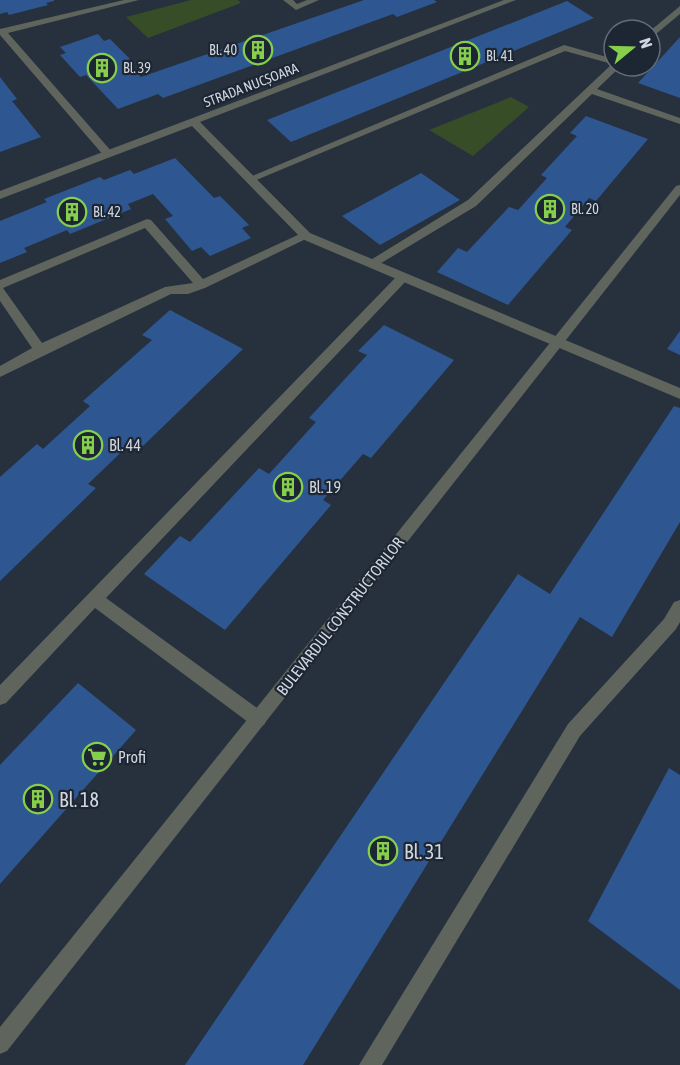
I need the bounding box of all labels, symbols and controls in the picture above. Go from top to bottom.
north arrow [602,18,662,78]
building icon: Bl. 40 [242,34,274,66]
text: N [636,36,656,51]
building icon: Bl. 41 [449,40,481,72]
place label: Bl. 40 [209,42,237,58]
place label: Bl. 41 [486,48,514,64]
building icon: Bl. 39 [86,52,118,84]
place label: Bl. 39 [123,60,151,76]
street label: STRADA NUCȘOARA [201,60,301,110]
building icon: Bl. 20 [534,193,566,225]
building icon: Bl. 42 [56,196,88,228]
place label: Bl. 20 [571,201,599,217]
place label: Bl. 42 [93,204,121,220]
building icon: Bl. 44 [72,429,104,461]
place label: Bl. 44 [109,436,141,454]
building icon: Bl. 19 [272,471,304,503]
place label: Bl. 19 [309,478,341,496]
street label: BULEVARDUL CONSTRUCTORILOR [273,533,407,699]
supermarket icon: Profi [81,741,113,773]
place label: Profi [118,748,146,766]
building icon: Bl. 18 [22,783,54,815]
place label: Bl. 18 [59,788,99,811]
building icon: Bl. 31 [367,835,399,867]
place label: Bl. 31 [404,840,444,863]

